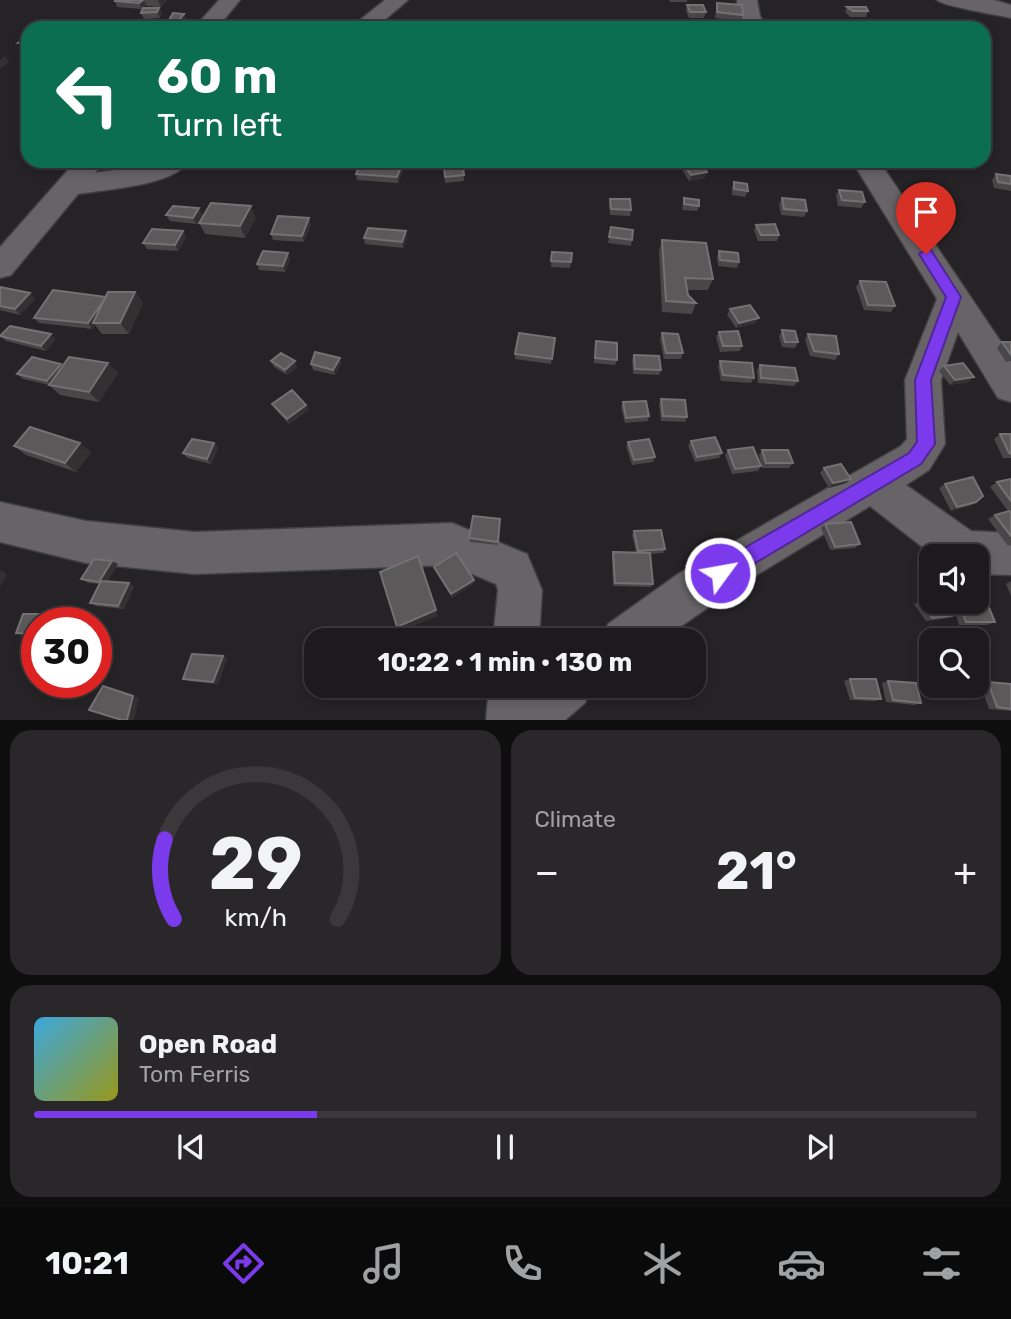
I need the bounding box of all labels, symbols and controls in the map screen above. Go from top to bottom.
text: 60 m [157,47,278,105]
icon: left [42,49,133,140]
text: Turn left [157,106,282,144]
pin [896,182,956,254]
icon: arrive [907,193,945,231]
position arrow [683,536,757,610]
map controls [919,544,989,698]
button: sound [919,544,989,614]
speed limit sign: 30 [21,607,112,698]
button: search [919,628,989,698]
text: 10:22 · 1 min · 130 m [378,647,632,678]
text: Climate [535,805,616,833]
text: 29 [208,821,302,907]
text: 21° [716,840,797,902]
text: − [535,849,559,895]
text: + [953,849,977,895]
text: km/h [224,902,286,931]
text: Open Road [139,1029,277,1060]
text: Tom Ferris [139,1060,250,1088]
icon: previous [172,1128,210,1166]
icon: pause [486,1128,524,1166]
icon: next [801,1128,839,1166]
icon: directions [219,1239,268,1288]
icon: music [359,1239,408,1288]
icon: phone [498,1239,547,1288]
icon: climate [638,1239,687,1288]
icon: car [777,1239,826,1288]
icon: filters [917,1239,966,1288]
text: 10:21 [45,1244,129,1282]

